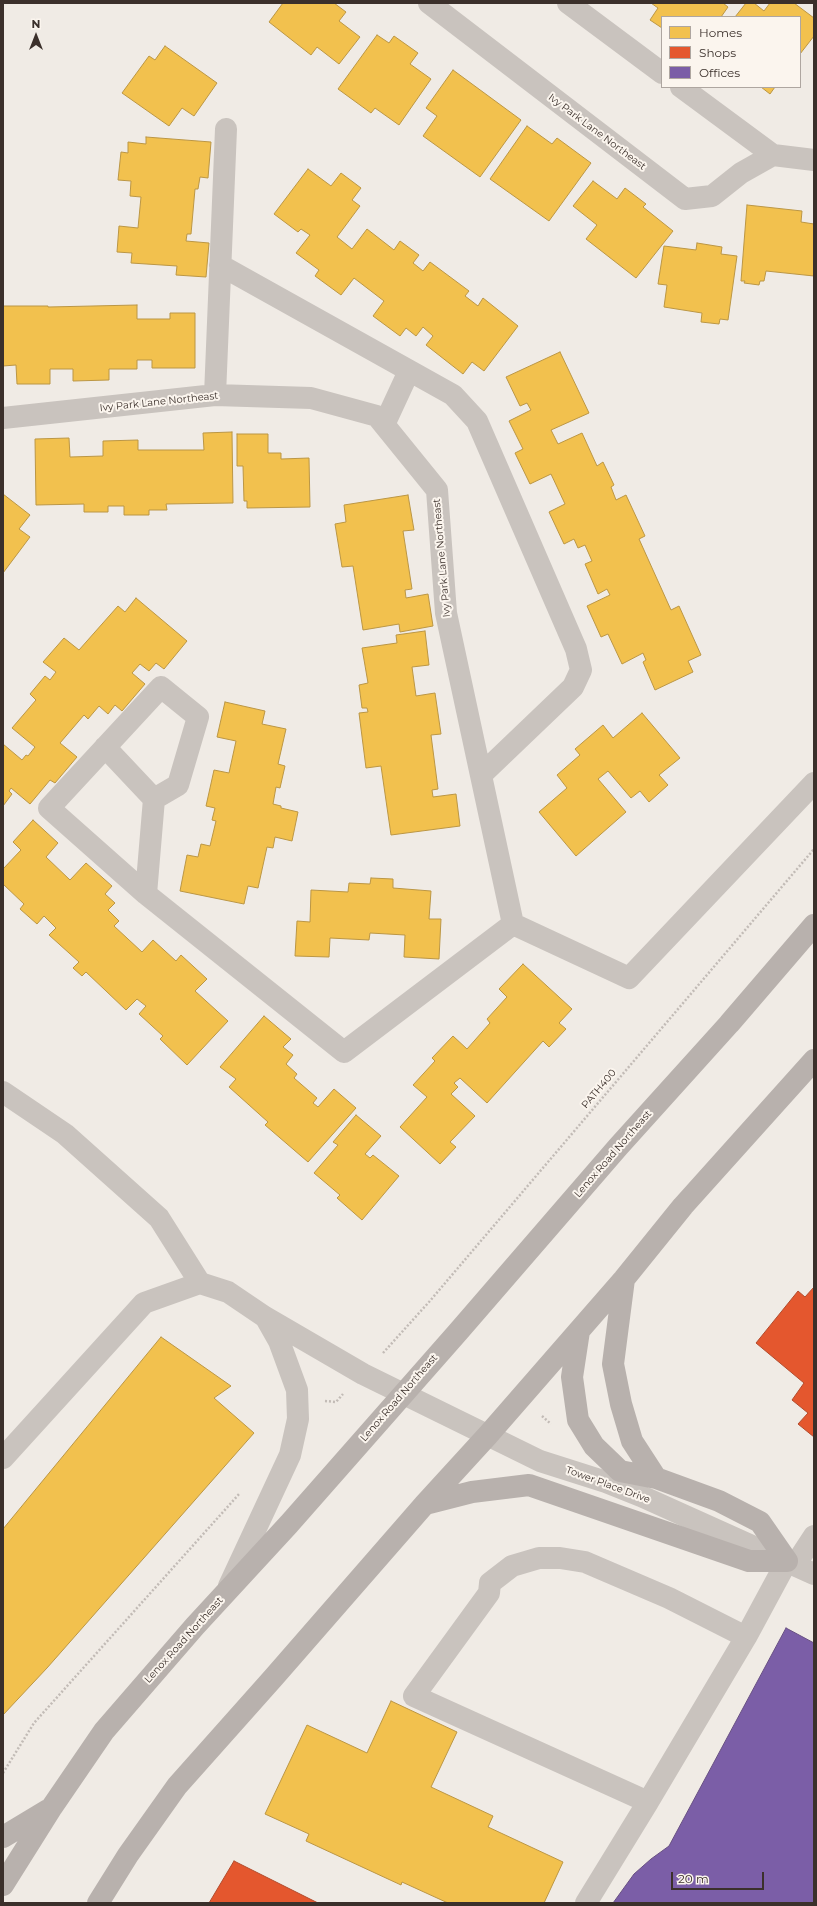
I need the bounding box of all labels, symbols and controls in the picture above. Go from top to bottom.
north arrow [16,16,56,56]
legend [661,16,801,88]
text: N [32,17,40,31]
text: Homes [699,25,742,40]
text: Shops [699,45,736,60]
text: Offices [699,65,740,80]
street label: Ivy Park Lane Northeast [546,91,648,173]
street label: Ivy Park Lane Northeast [99,390,219,414]
street label: Ivy Park Lane Northeast [431,498,453,618]
street label: PATH400 [579,1067,619,1111]
street label: Lenox Road Northeast [572,1108,654,1200]
street label: Lenox Road Northeast [358,1352,440,1444]
street label: Tower Place Drive [564,1464,652,1506]
street label: Lenox Road Northeast [142,1595,226,1685]
scale bar [673,1864,766,1890]
text: 20 m [678,1871,709,1886]

